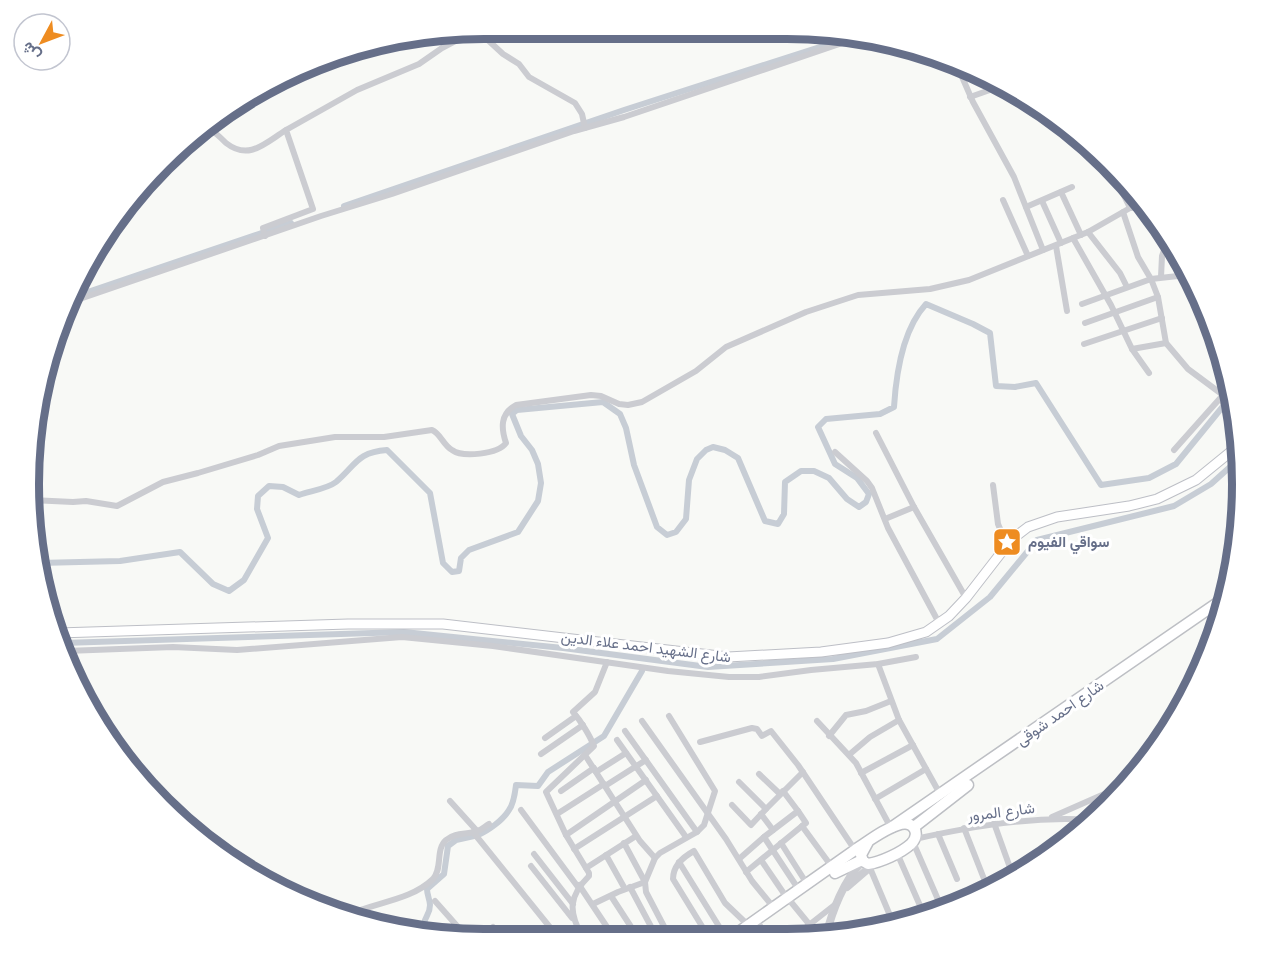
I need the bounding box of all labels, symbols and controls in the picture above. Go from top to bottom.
north arrow [12,12,72,72]
text: ش [18,38,45,65]
place icon: سواقي الفيوم [991,526,1023,558]
place label: سواقي الفيوم [1028,533,1109,555]
street label: شارع الشهيد احمد علاء الدين [560,628,732,668]
street label: شارع احمد شوقى [1013,676,1109,751]
street label: شارع المرور [965,799,1036,827]

